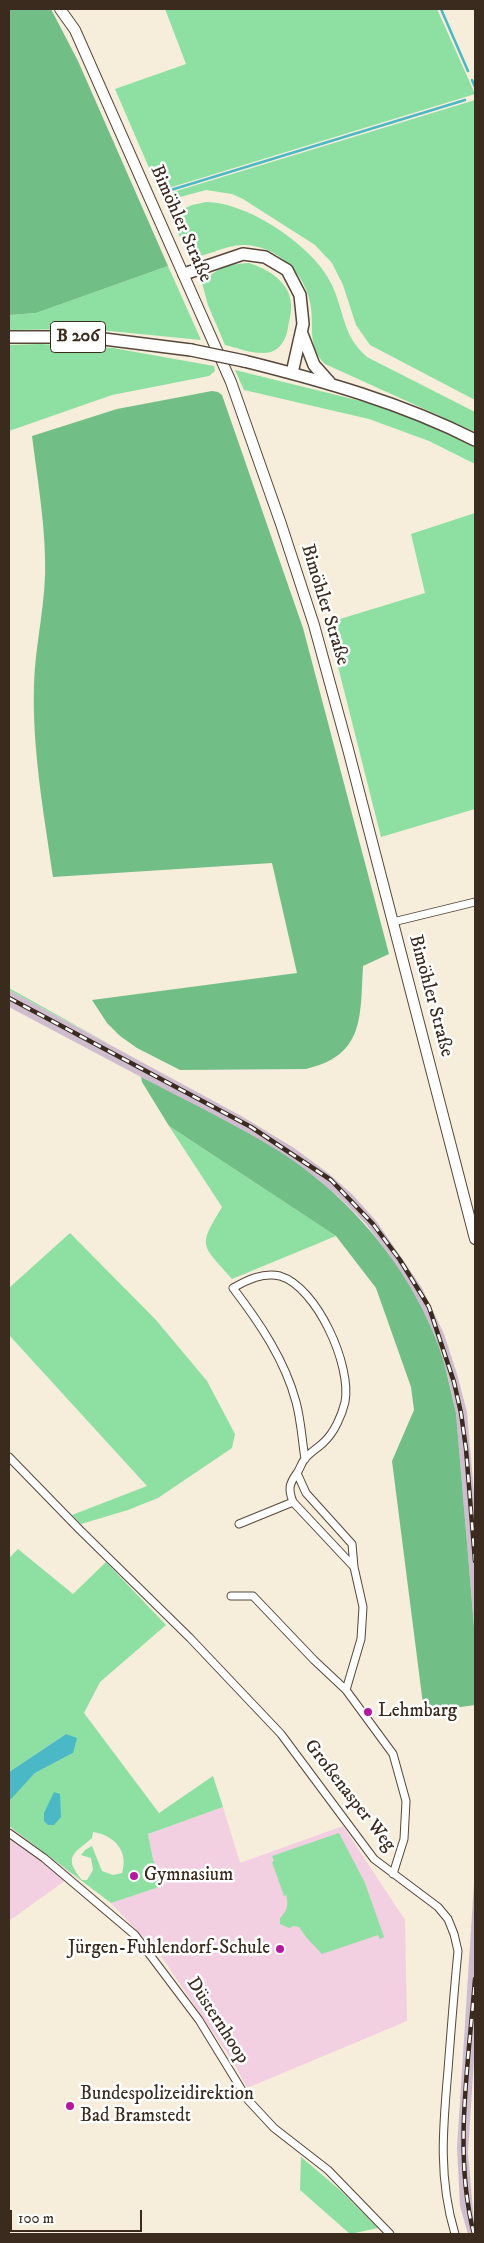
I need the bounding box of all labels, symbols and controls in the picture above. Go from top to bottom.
street label: Bimöhler Straße [144,162,216,286]
road number: B 206 [50,322,106,352]
street label: Bimöhler Straße [295,542,353,668]
street label: Bimöhler Straße [403,933,457,1059]
place label: Lehmbarg [378,1701,457,1723]
marker: Lehmbarg [362,1706,374,1718]
street label: Großenasper Weg [298,1736,400,1856]
place label: Gymnasium [144,1865,233,1887]
marker: Gymnasium [128,1870,140,1882]
place label: Jürgen-Fuhlendorf-Schule [68,1938,270,1960]
marker: Jürgen-Fuhlendorf-Schule [274,1943,286,1955]
street label: Düsternhoop [181,1973,253,2069]
place label: Bundespolizeidirektion Bad Bramstedt [80,2084,254,2128]
marker: Bundespolizeidirektion Bad Bramstedt [64,2100,76,2112]
scale bar [12,2200,145,2232]
text: 100 m [18,2209,54,2228]

